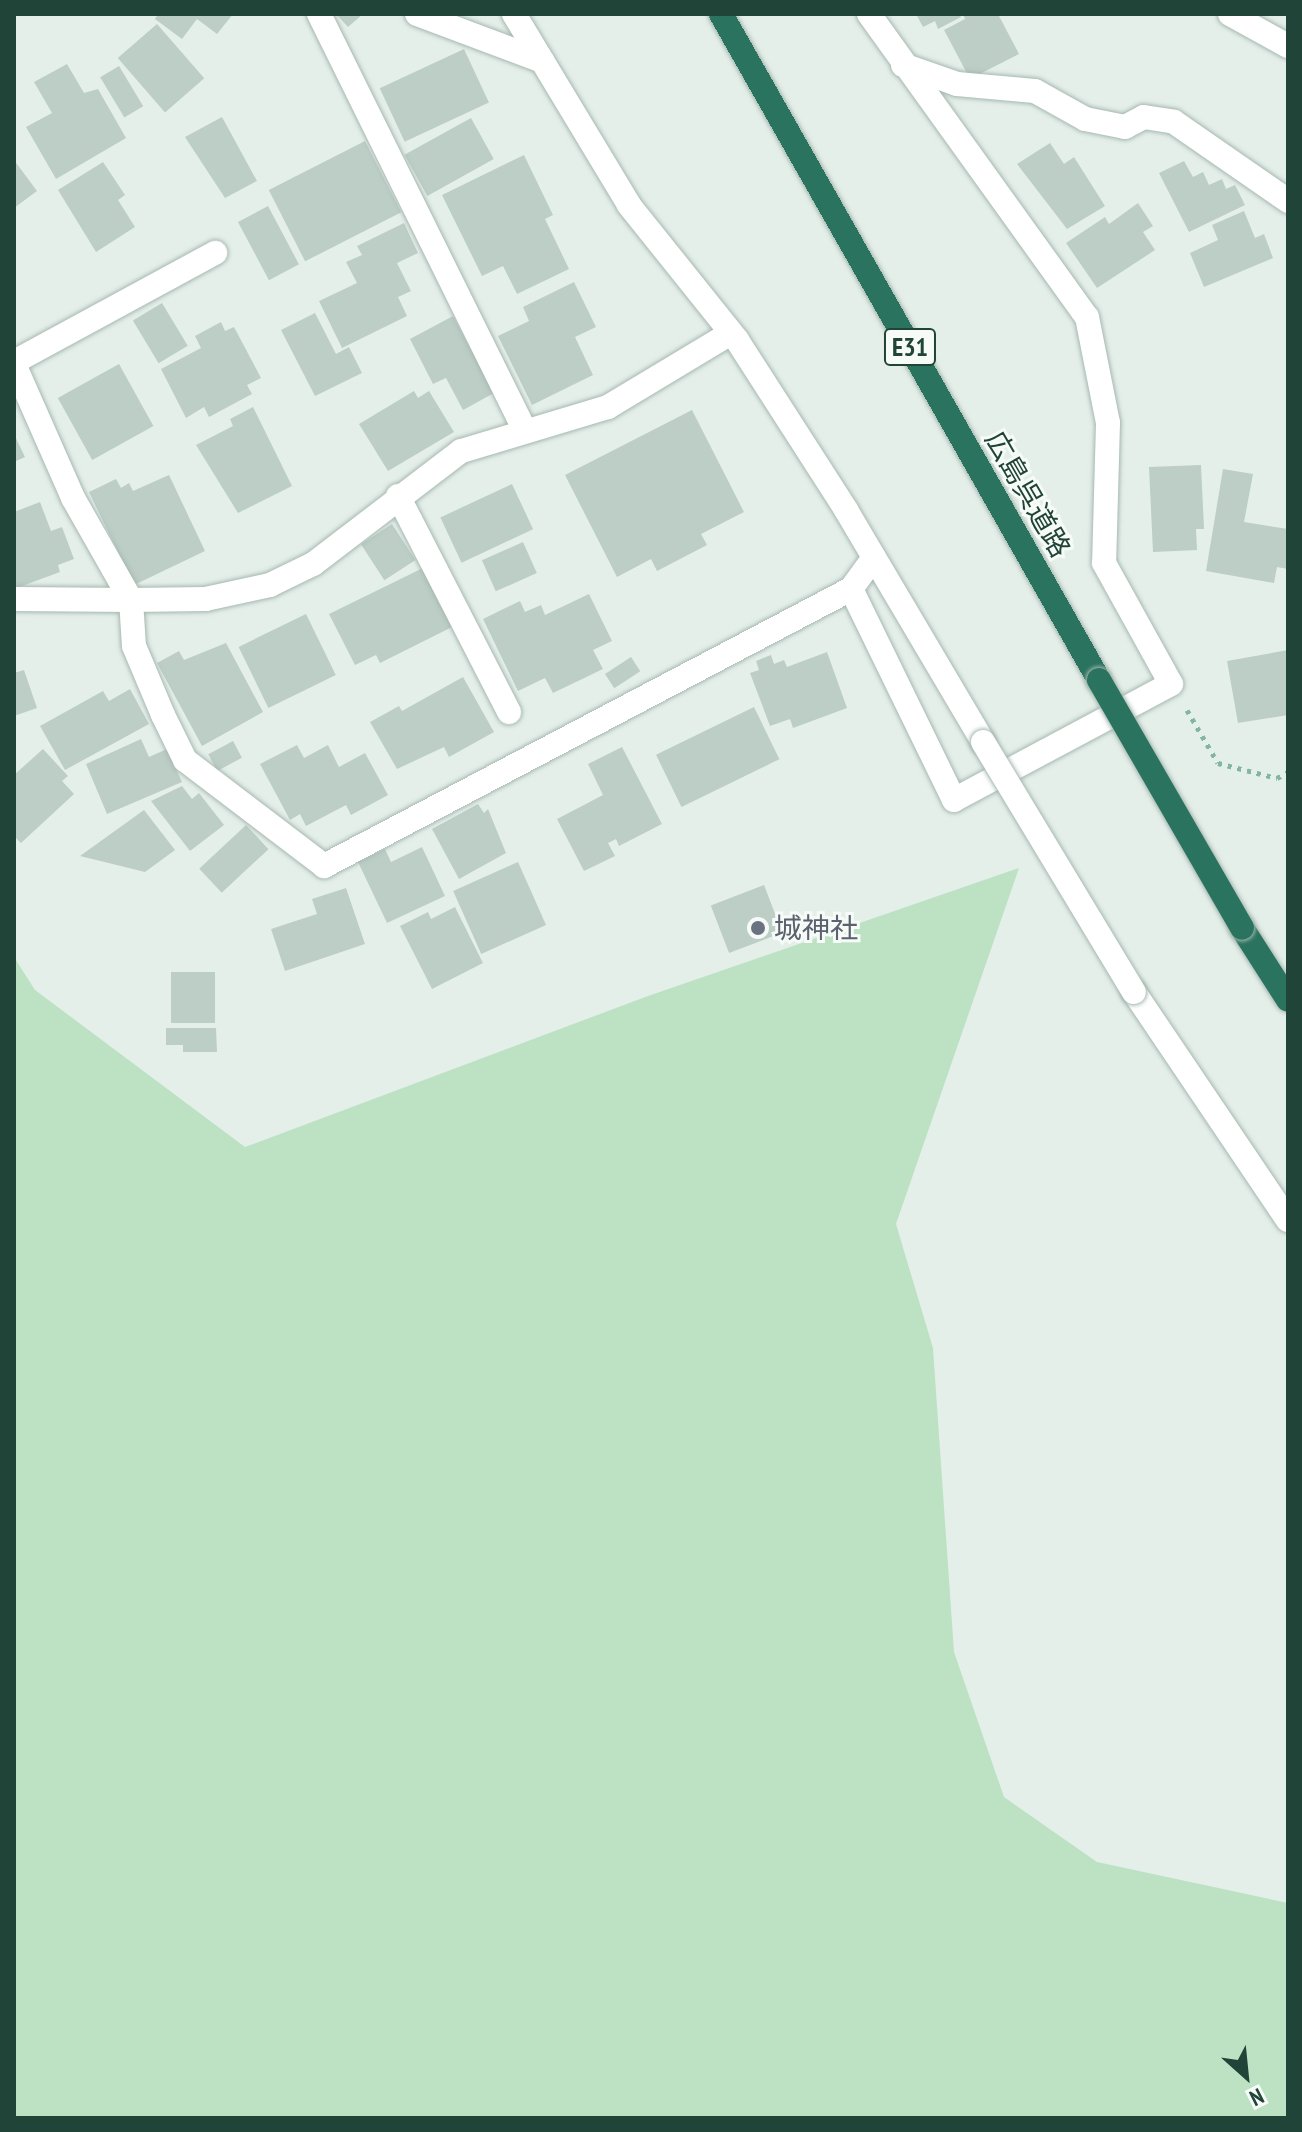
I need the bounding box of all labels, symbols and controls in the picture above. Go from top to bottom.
road number: E31 [882,325,938,369]
street label: 広島呉道路 [978,425,1078,563]
place label: 城神社 [774,911,858,945]
marker: 城神社 [749,919,767,937]
north arrow [1206,2036,1286,2116]
text: N [1245,2082,1269,2113]

